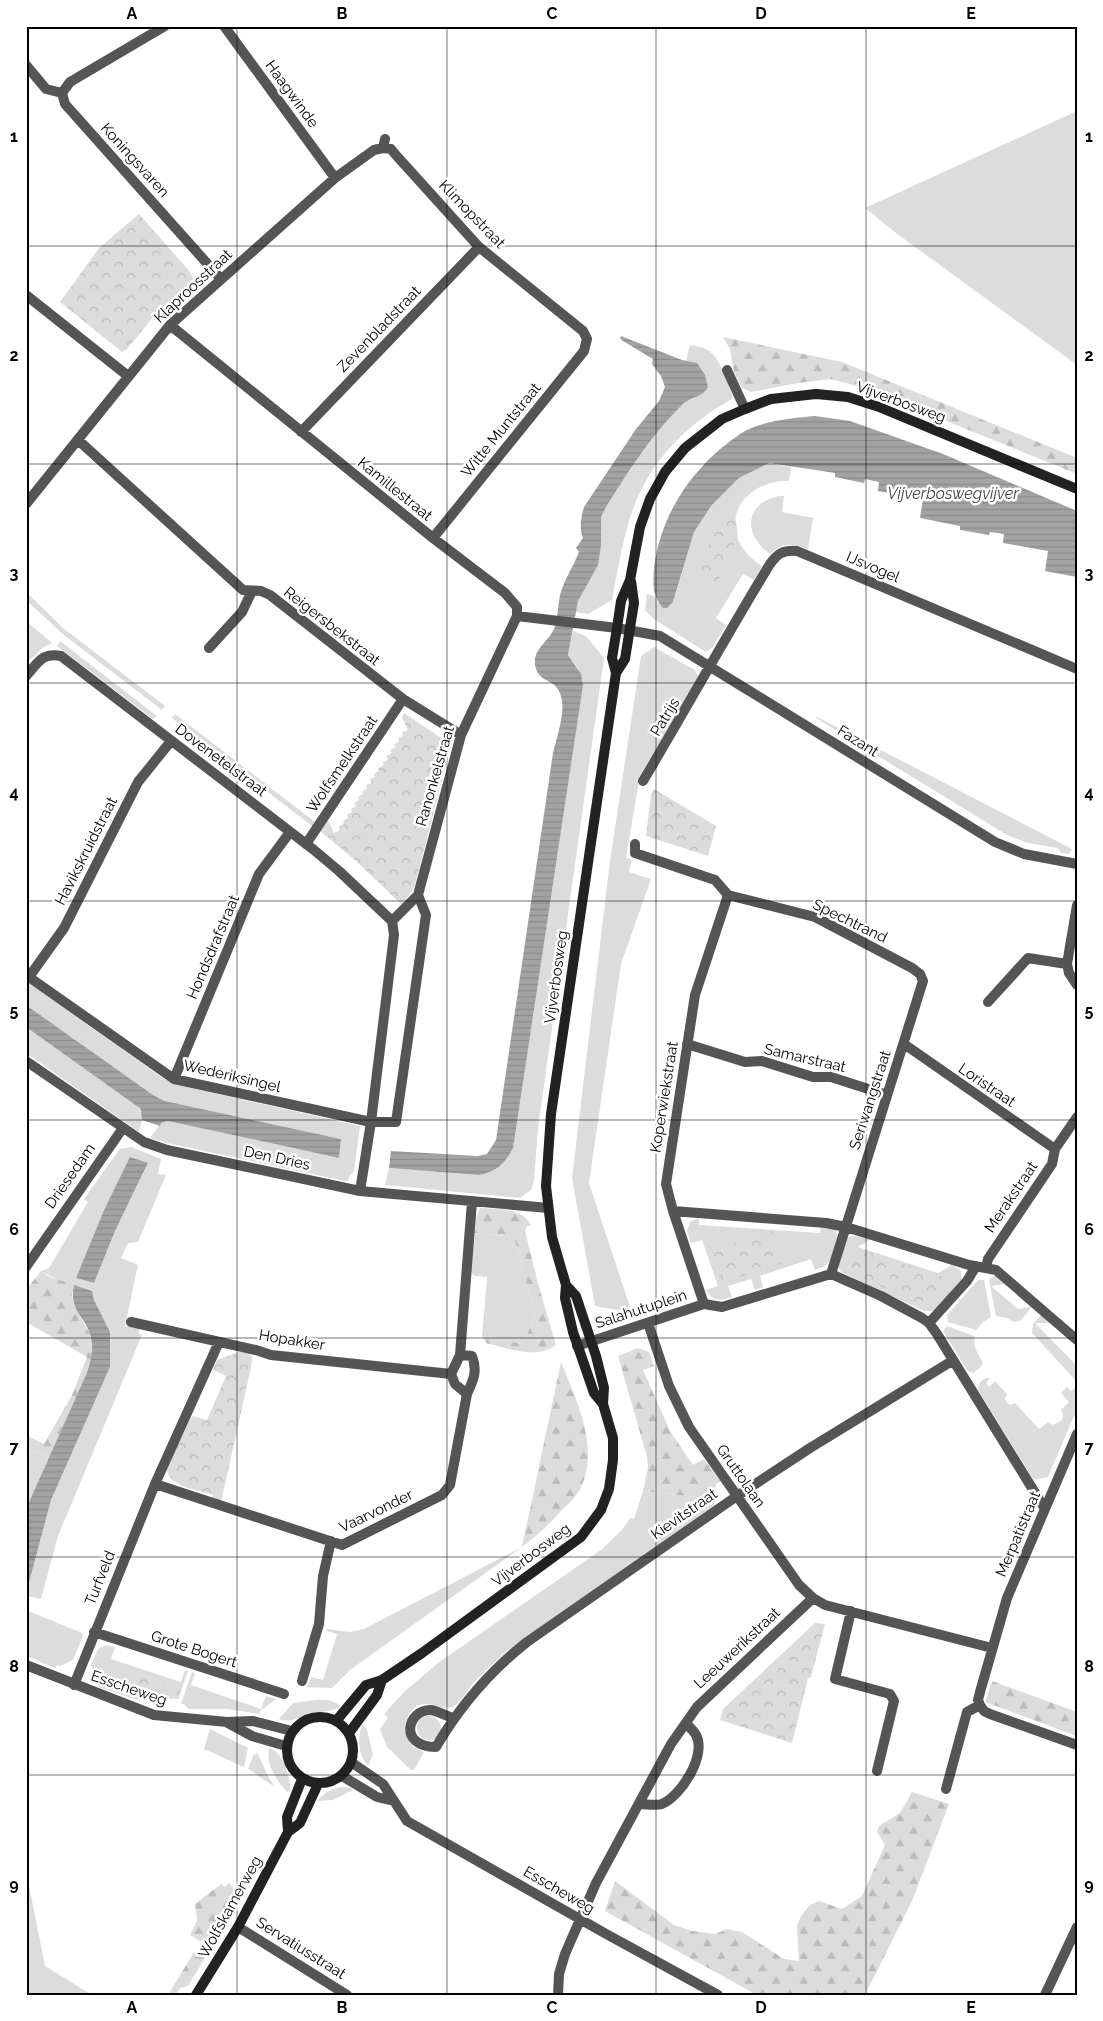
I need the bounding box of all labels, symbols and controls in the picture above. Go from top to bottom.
text: A [127,4,138,23]
text: B [337,4,348,23]
text: C [547,4,558,23]
text: D [755,4,767,23]
text: E [966,4,976,23]
street label: Haagwinde [262,57,323,131]
street label: Koningsvaren [97,119,173,201]
text: 1 [10,127,18,146]
text: 1 [1085,127,1093,146]
street label: Klimopstraat [435,176,509,252]
street label: Klaproosstraat [150,245,236,327]
street label: Zevenbladstraat [333,282,425,376]
text: 2 [9,346,19,365]
text: 2 [1084,346,1094,365]
street label: Vijverbosweg [854,377,948,427]
street label: Witte Muntstraat [457,379,545,481]
street label: Kamillestraat [354,453,436,525]
water label: Vijverboswegvijver [887,484,1019,503]
street label: IJsvogel [843,548,903,587]
text: 3 [10,564,19,583]
text: 3 [1085,564,1094,583]
street label: Reigersbekstraat [280,583,384,669]
street label: Patrijs [647,695,683,739]
street label: Wolfsmelkstraat [303,712,381,816]
street label: Dovenetelstraat [172,720,270,800]
street label: Fazant [834,721,882,761]
street label: Ranonkelstraat [412,724,458,828]
text: 4 [9,783,19,802]
text: 4 [1084,783,1094,802]
street label: Havikskruidstraat [51,794,121,908]
street label: Hondsdrafstraat [183,892,243,1002]
street label: Spechtrand [810,895,890,947]
street label: Vijverbosweg [541,929,571,1025]
text: 5 [10,1001,19,1020]
text: 5 [1085,1001,1094,1020]
street label: Koperwiekstraat [646,1040,682,1154]
street label: Samarstraat [762,1040,848,1076]
street label: Seriwangstraat [845,1048,895,1152]
street label: Wederiksingel [181,1056,283,1096]
street label: Loristraat [955,1059,1019,1111]
street label: Driesedam [41,1140,99,1212]
street label: Den Dries [242,1142,312,1174]
street label: Merakstraat [981,1158,1041,1236]
text: 6 [9,1220,19,1239]
text: 6 [1084,1220,1094,1239]
street label: Salahutuplein [593,1286,689,1332]
street label: Hopakker [258,1326,327,1354]
text: 7 [10,1438,19,1457]
text: 7 [1085,1438,1094,1457]
street label: Gruttolaan [713,1441,769,1511]
street label: Vaarvonder [336,1485,416,1537]
street label: Kievitstraat [647,1485,721,1543]
street label: Merpatistraat [992,1488,1044,1580]
street label: Vijverbosweg [488,1520,574,1590]
street label: Turfveld [81,1548,119,1608]
street label: Leeuwerikstraat [690,1604,784,1692]
street label: Grote Bogert [149,1627,239,1671]
text: 8 [9,1657,19,1676]
text: 8 [1084,1657,1094,1676]
street label: Esscheweg [89,1667,169,1709]
street label: Wolfskamerweg [195,1853,265,1961]
street label: Esscheweg [520,1862,598,1918]
text: 9 [9,1875,19,1894]
text: 9 [1084,1875,1094,1894]
street label: Servatiusstraat [253,1913,349,1983]
text: A [127,1998,138,2017]
text: B [337,1998,348,2017]
text: C [547,1998,558,2017]
text: D [755,1998,767,2017]
text: E [966,1998,976,2017]

